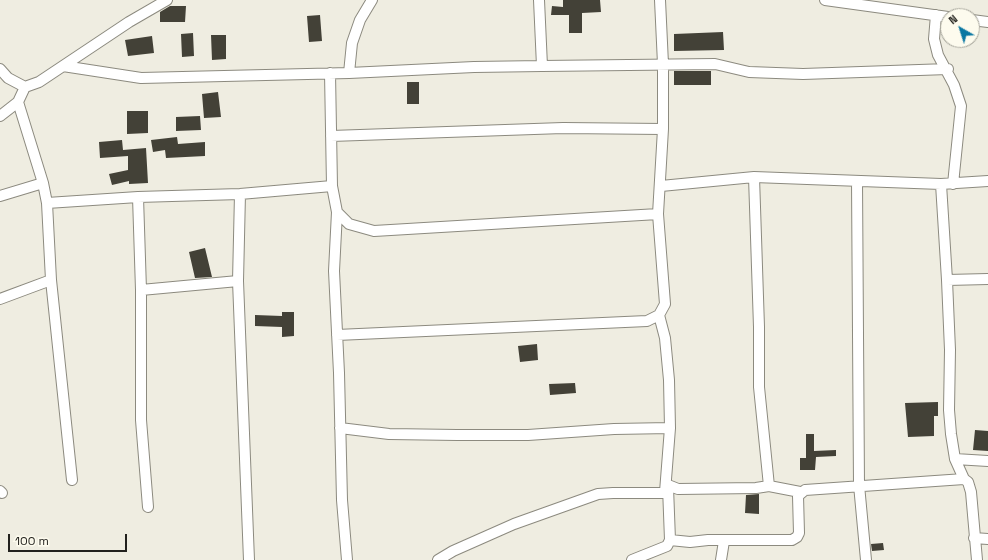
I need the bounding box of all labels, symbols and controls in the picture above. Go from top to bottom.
north arrow [940,8,980,48]
text: N [946,12,960,27]
scale bar [10,526,129,552]
text: 100 m [15,533,49,549]

